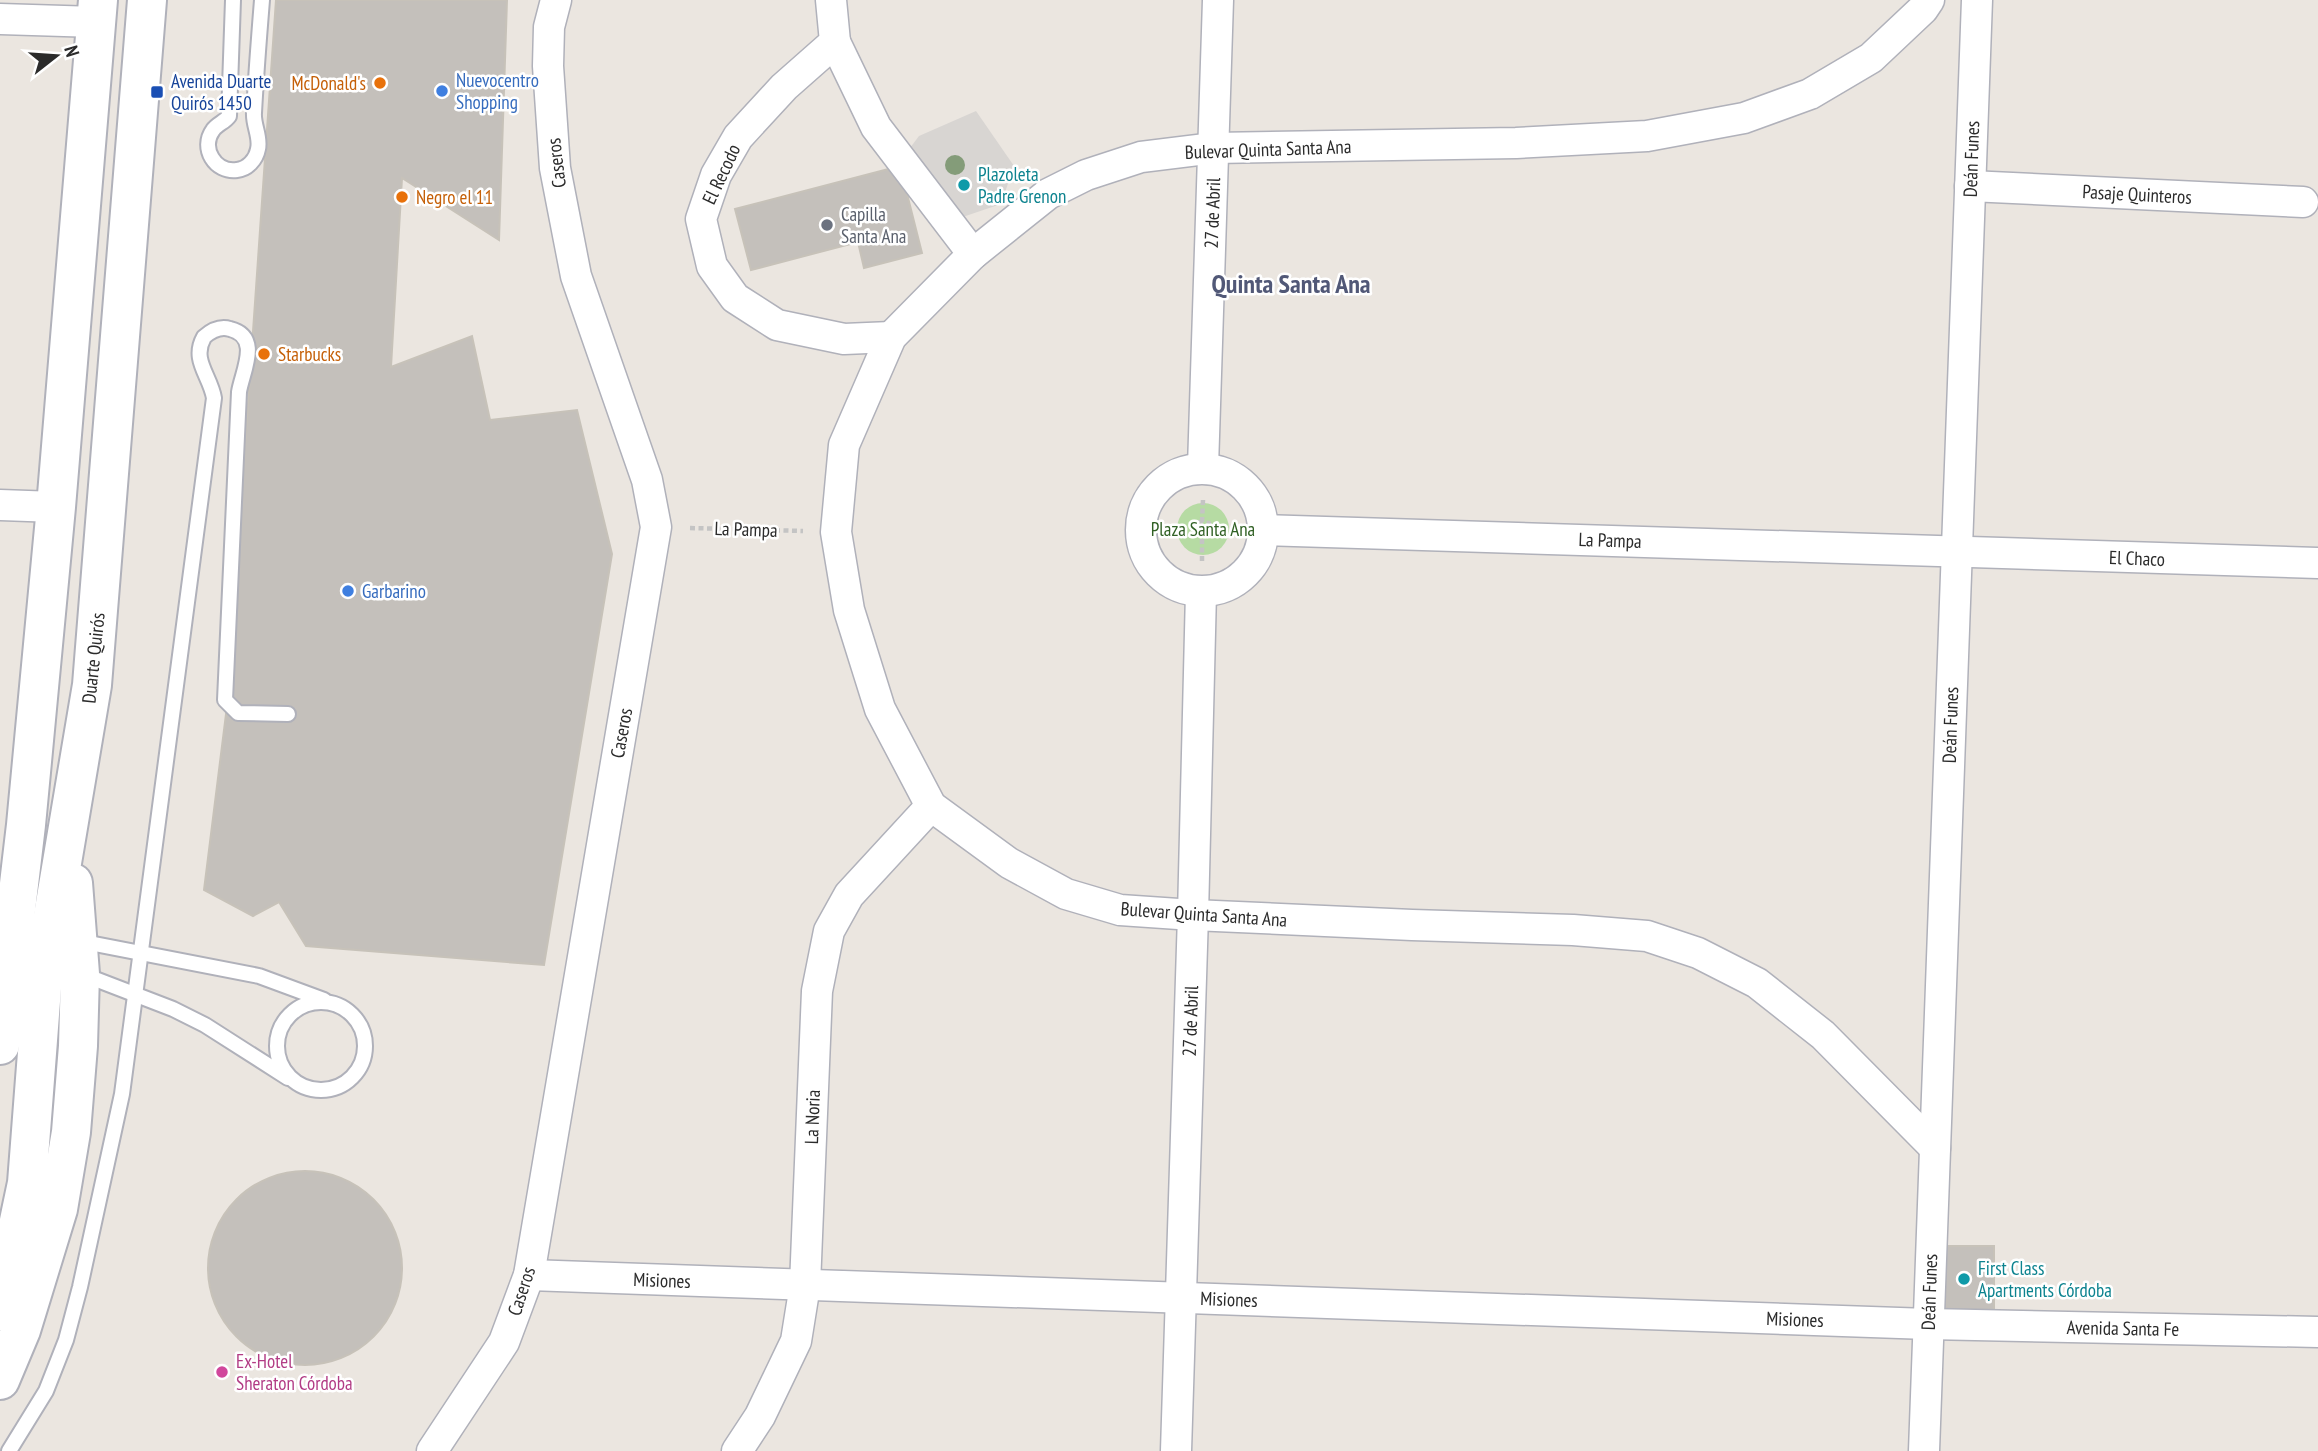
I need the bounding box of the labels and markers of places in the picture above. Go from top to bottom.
place label: Nuevocentro Shopping [456,68,539,114]
place label: Avenida Duarte Quirós 1450 [171,69,271,115]
place label: McDonald's [291,71,366,95]
marker: McDonald's [372,75,388,91]
marker: Nuevocentro Shopping [434,83,450,99]
marker: Avenida Duarte Quirós 1450 [149,84,165,100]
place label: Plazoleta Padre Grenon [978,162,1066,208]
marker: Plazoleta Padre Grenon [956,177,972,193]
place label: Negro el 11 [416,185,493,209]
marker: Negro el 11 [394,189,410,205]
place label: Capilla Santa Ana [841,202,906,248]
marker: Capilla Santa Ana [819,217,835,233]
place label: Starbucks [278,342,341,366]
marker: Starbucks [256,346,272,362]
place label: Garbarino [362,579,426,603]
marker: Garbarino [340,583,356,599]
place label: First Class Apartments Córdoba [1978,1256,2112,1302]
marker: First Class Apartments Córdoba [1956,1271,1972,1287]
place label: Ex-Hotel Sheraton Córdoba [236,1349,353,1395]
marker: Ex-Hotel Sheraton Córdoba [214,1364,230,1380]

